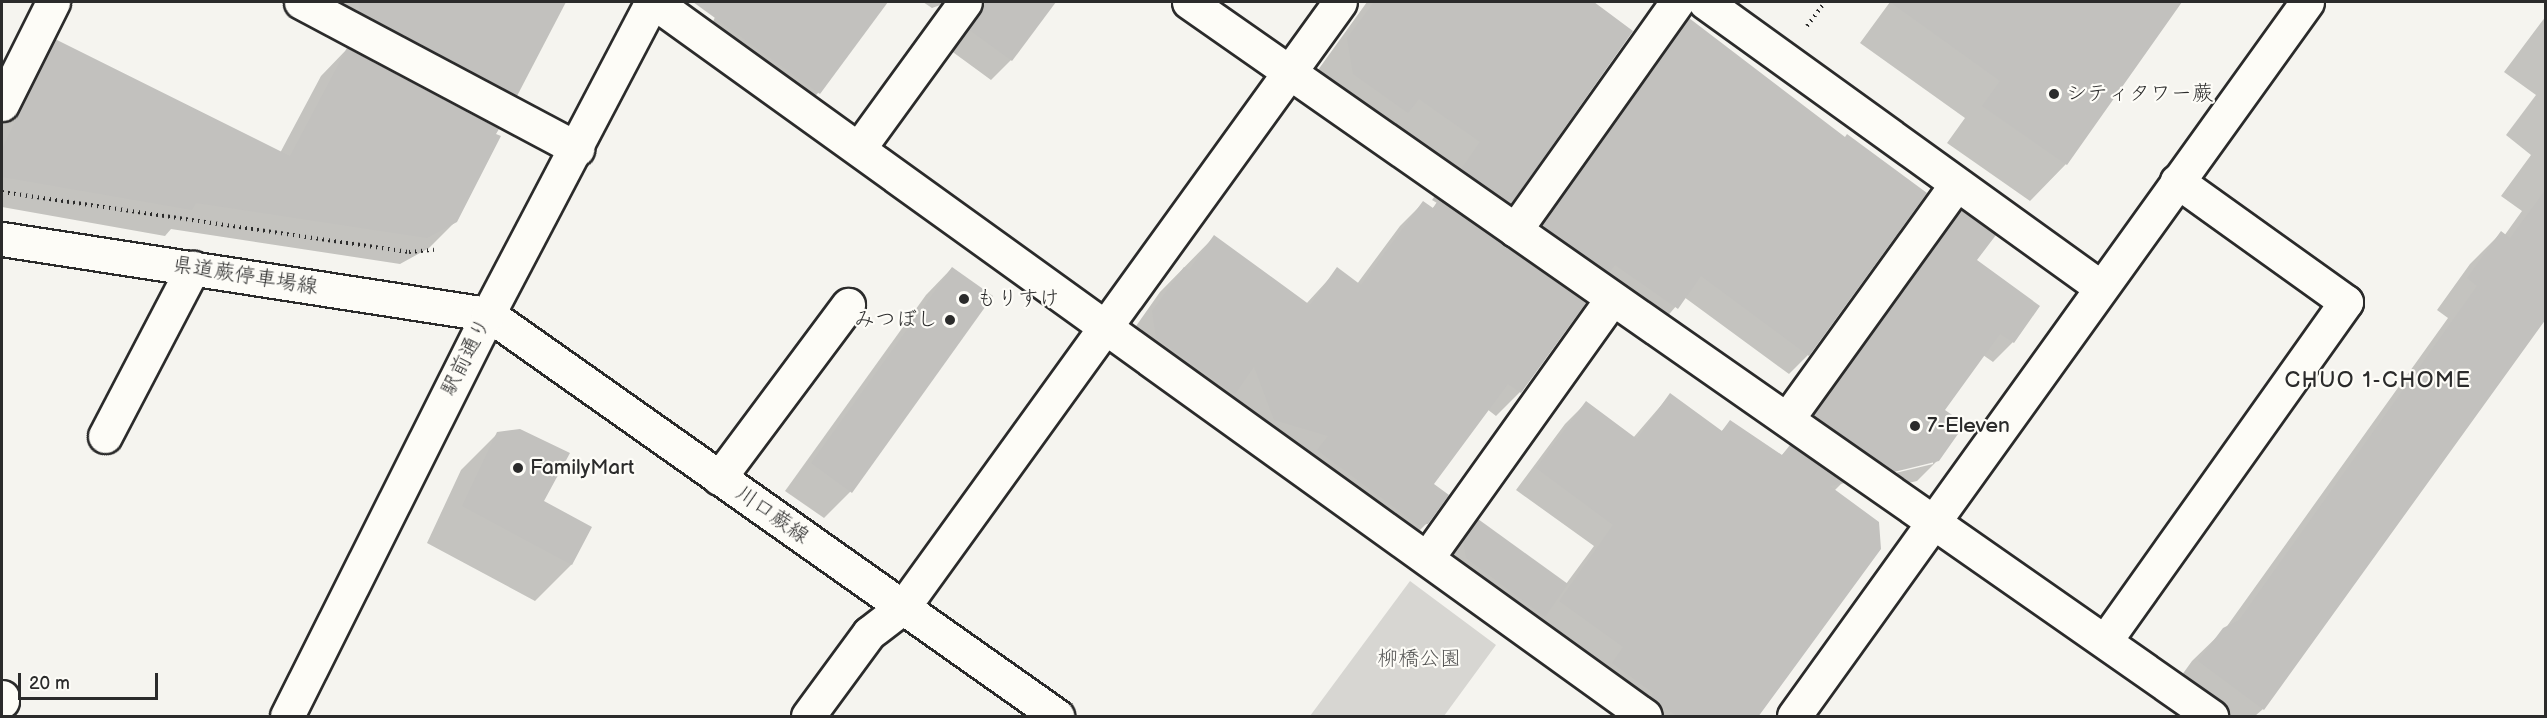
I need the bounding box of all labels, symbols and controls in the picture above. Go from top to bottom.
place label: シティタワー蕨 [2066,81,2213,107]
marker: シティタワー蕨 [2047,87,2061,101]
street label: 県道蕨停車場線 [170,252,320,300]
place label: もりすけ [976,286,1060,312]
marker: もりすけ [957,292,971,306]
place label: みつぼし [854,307,938,333]
marker: みつぼし [943,313,957,327]
street label: 駅前通り [436,314,496,400]
district label: CHUO 1-CHOME [2284,368,2472,394]
place label: 7-Eleven [1927,413,2010,439]
marker: 7-Eleven [1908,419,1922,433]
place label: FamilyMart [530,455,634,481]
marker: FamilyMart [511,461,525,475]
street label: 川口蕨線 [730,481,814,549]
park label: 柳橋公園 [1377,646,1461,672]
scale bar [21,661,160,699]
text: 20 m [29,673,70,694]

